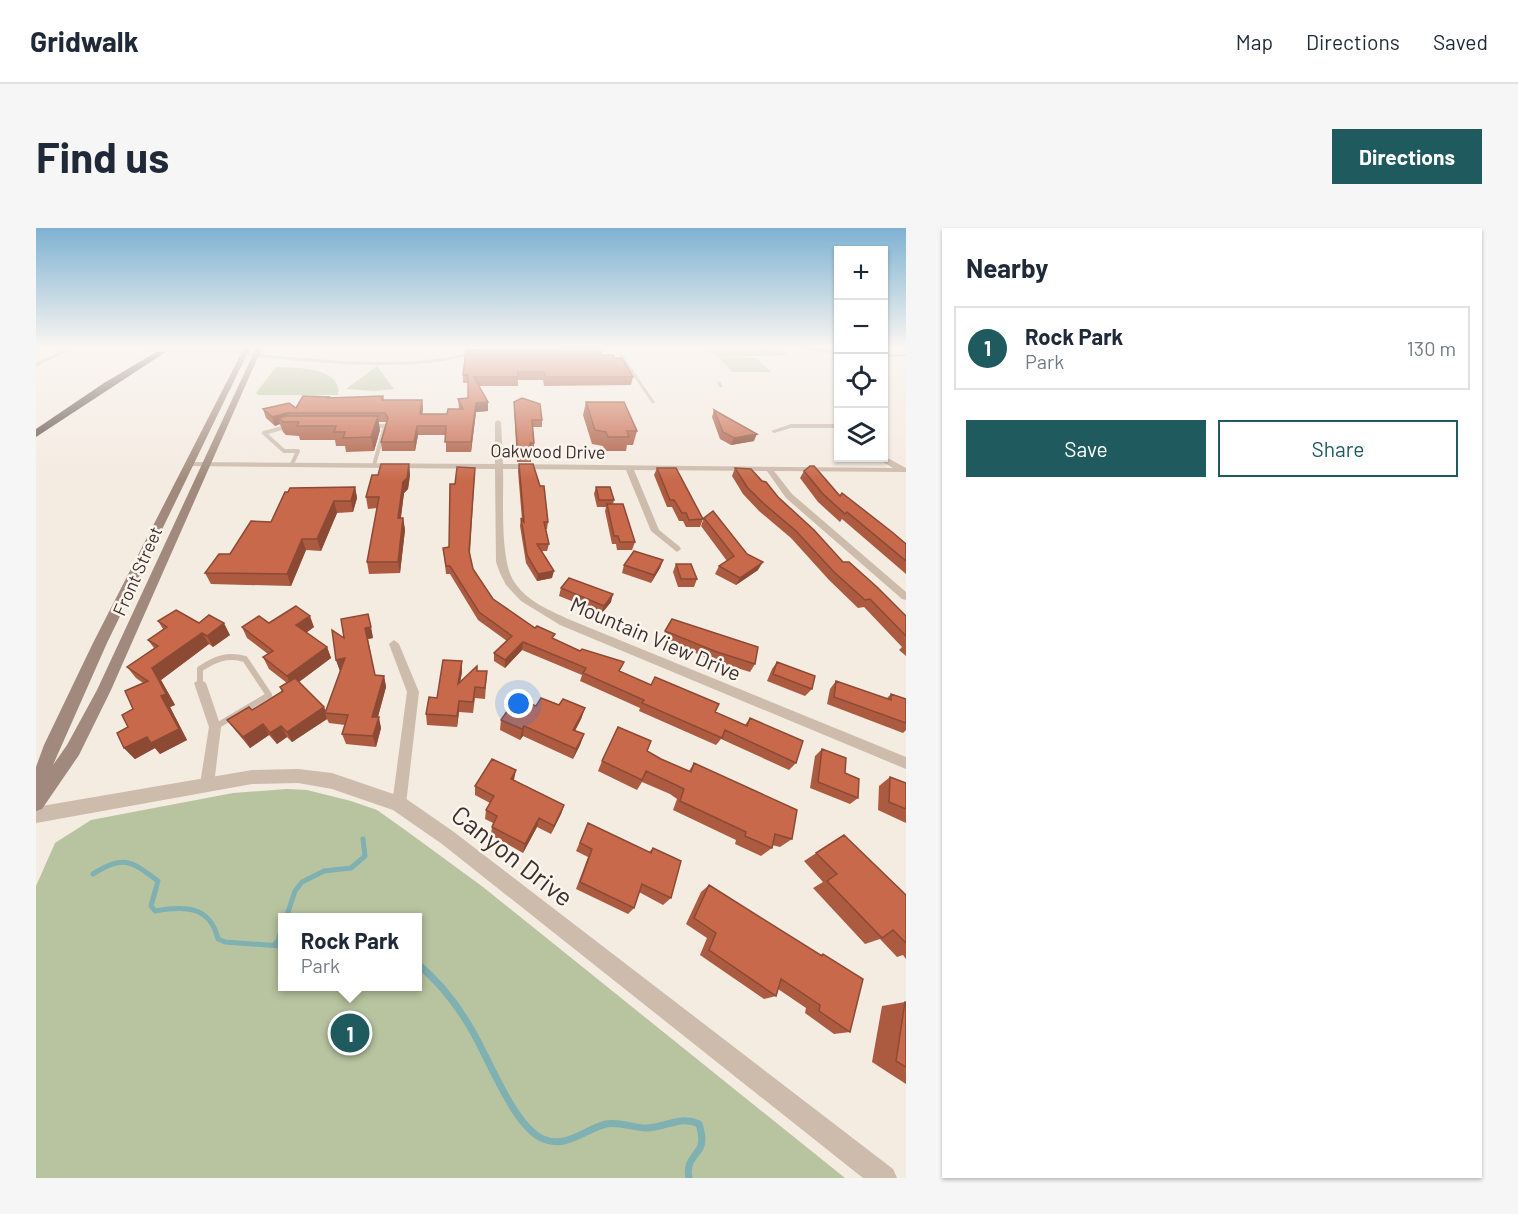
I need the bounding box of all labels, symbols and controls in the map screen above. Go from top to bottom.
text: Gridwalk [30,24,139,58]
text: Map [1236,29,1273,54]
text: Directions [1306,29,1400,54]
text: Saved [1433,29,1488,54]
button: Directions [1332,129,1482,184]
text: Find us [36,131,169,181]
map controls [834,246,888,462]
button: + [834,246,888,300]
text: Nearby [966,252,1048,283]
button: − [834,300,888,354]
text: Rock Park [1025,323,1123,349]
text: 1 [984,336,991,360]
text: 130 m [1407,336,1456,360]
text: Park [1025,349,1064,373]
button: locate [834,354,888,408]
button: layers [834,408,888,462]
button: Save [966,420,1206,477]
button: Share [1218,420,1458,477]
street label: Oakwood Drive [490,439,606,463]
street label: Front Street [108,523,166,619]
street label: Mountain View Drive [567,591,745,685]
your location [504,689,533,718]
street label: Canyon Drive [446,798,580,912]
popup [278,913,422,991]
text: Rock Park [301,927,399,953]
text: Park [301,953,340,977]
pin: 1 [330,1010,370,1056]

